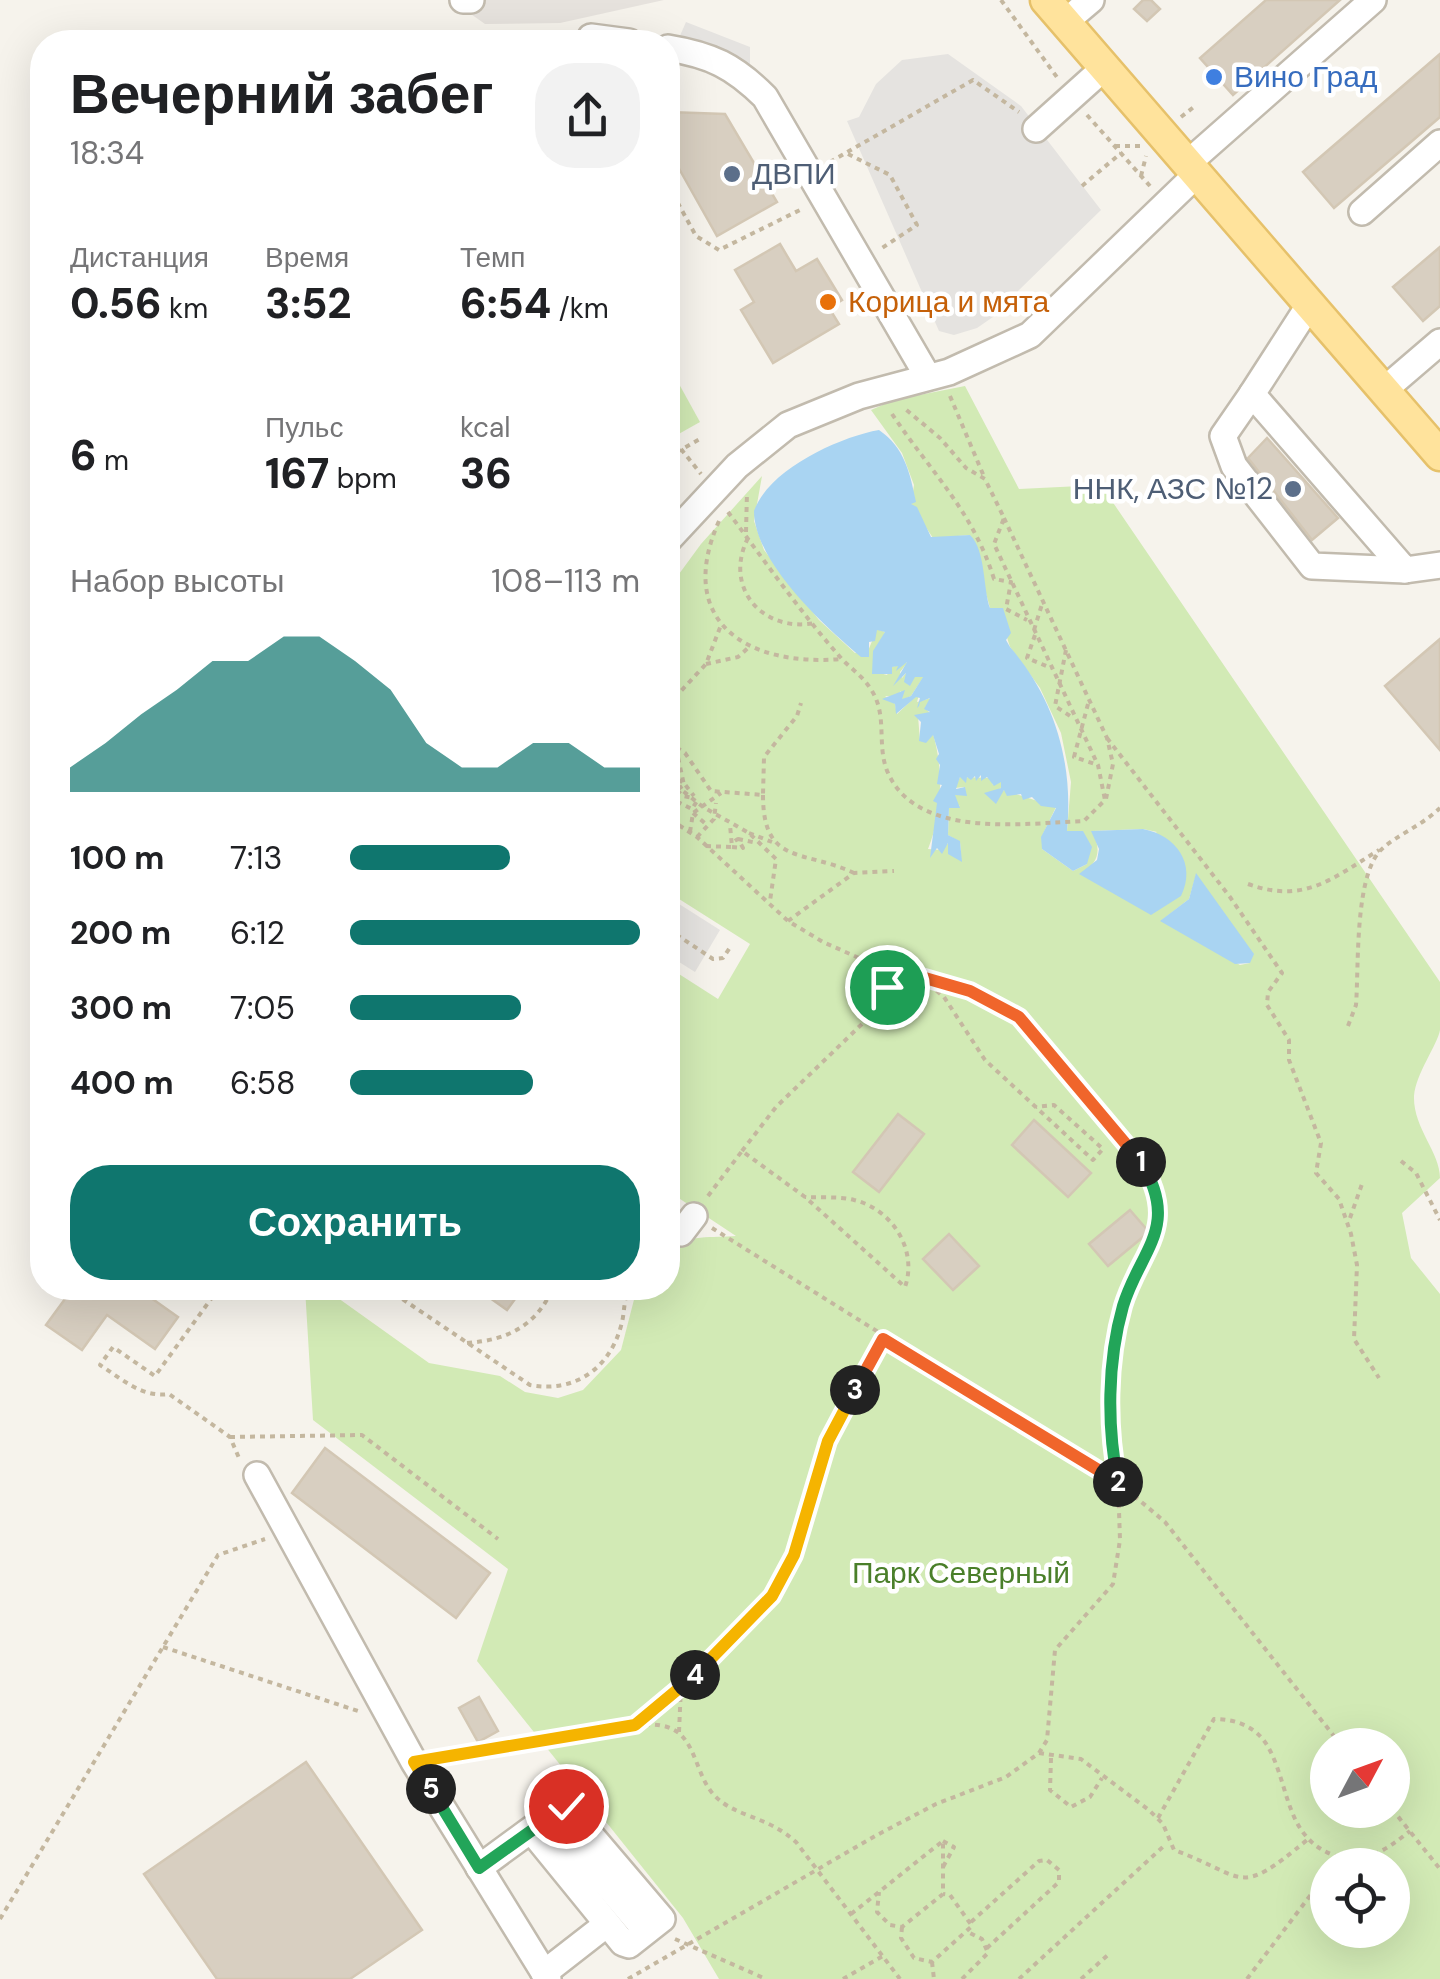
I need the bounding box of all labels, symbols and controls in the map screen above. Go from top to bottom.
place label: Вино Град [1234,57,1377,96]
text: Вечерний забег [70,58,493,130]
button: share [535,63,640,168]
marker: Вино Град [1203,66,1225,88]
text: 18:34 [70,132,144,174]
place label: ДВПИ [752,154,835,193]
marker: ДВПИ [721,163,743,185]
text: Дистанция [70,239,209,276]
text: Время [265,239,349,276]
text: Темп [460,239,526,276]
text: 0.56 [70,276,162,331]
text: 3:52 [265,276,351,331]
text: 6:54 [460,276,551,331]
place label: Корица и мята [848,282,1049,321]
text: km [162,290,208,327]
text: /km [551,290,609,327]
marker: Корица и мята [817,291,839,313]
text: Пульс [265,409,343,446]
text: kcal [460,409,511,446]
text: 6 [70,428,97,483]
text: m [97,442,129,479]
text: 167 [265,446,329,501]
text: 36 [460,446,512,501]
text: bpm [329,460,397,497]
place label: ННК, АЗС №12 [1073,469,1273,508]
marker: ННК, АЗС №12 [1282,478,1304,500]
text: Набор высоты [70,560,284,602]
text: 108–113 m [491,560,640,602]
text: 100 m [70,837,164,879]
text: 7:13 [230,837,282,879]
text: 200 m [70,912,171,954]
text: 6:12 [230,912,285,954]
pin [845,945,930,1030]
icon: arrive [860,960,915,1015]
text: 300 m [70,987,172,1029]
text: 7:05 [230,987,295,1029]
text: 400 m [70,1062,174,1104]
text: 6:58 [230,1062,296,1104]
pin: 1 [1116,1137,1166,1187]
text: 1 [1136,1143,1146,1180]
button: Сохранить [70,1165,640,1280]
pin: 3 [830,1365,880,1415]
text: 3 [847,1371,863,1408]
pin: 2 [1093,1457,1143,1507]
text: 2 [1110,1463,1126,1500]
park label: Парк Северный [852,1553,1070,1592]
pin: 4 [670,1650,720,1700]
text: 4 [686,1656,704,1693]
north arrow [1310,1728,1410,1828]
map controls [1310,1728,1410,1948]
pin: 5 [406,1764,456,1814]
pin [524,1764,609,1849]
text: 5 [422,1770,440,1807]
icon: check [539,1779,594,1834]
button: locate [1310,1848,1410,1948]

